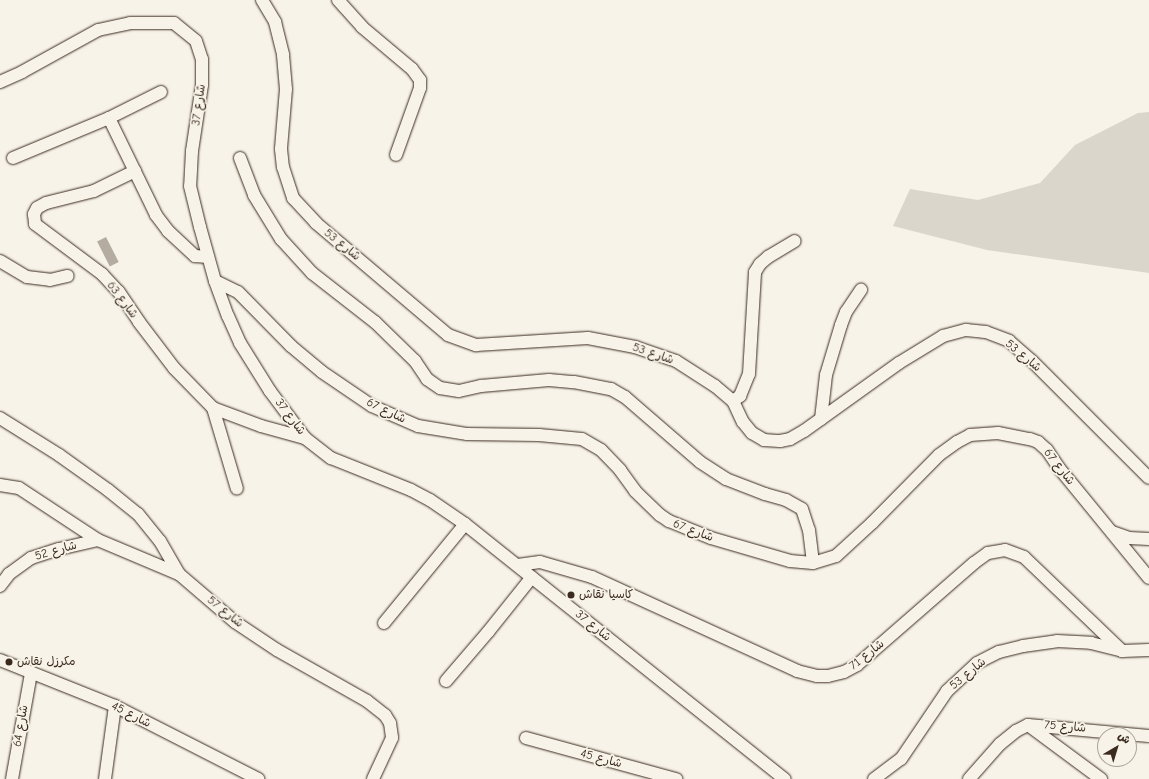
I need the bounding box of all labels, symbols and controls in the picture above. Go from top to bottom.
street label: شارع 37 [189,83,209,127]
street label: شارع 53 [321,226,363,264]
street label: شارع 63 [103,279,141,321]
street label: شارع 53 [1002,337,1044,375]
street label: شارع 53 [631,340,675,368]
street label: شارع 67 [364,395,408,427]
street label: شارع 37 [272,396,308,438]
street label: شارع 67 [1040,446,1078,488]
street label: شارع 67 [671,517,715,545]
street label: شارع 52 [33,538,79,564]
place label: كاسيا نقاش [579,588,633,602]
marker: كاسيا نقاش [566,590,576,600]
street label: شارع 57 [204,593,246,631]
street label: شارع 37 [572,607,614,645]
street label: شارع 71 [847,637,887,673]
place label: مكرزل نقاش [17,655,75,669]
street label: شارع 53 [947,655,989,693]
marker: مكرزل نقاش [4,657,14,667]
street label: شارع 45 [109,699,153,731]
street label: شارع 64 [10,704,32,748]
street label: شارع 75 [1043,718,1087,736]
north arrow [1097,727,1137,767]
text: ش [1115,729,1133,747]
street label: شارع 45 [579,747,623,771]

